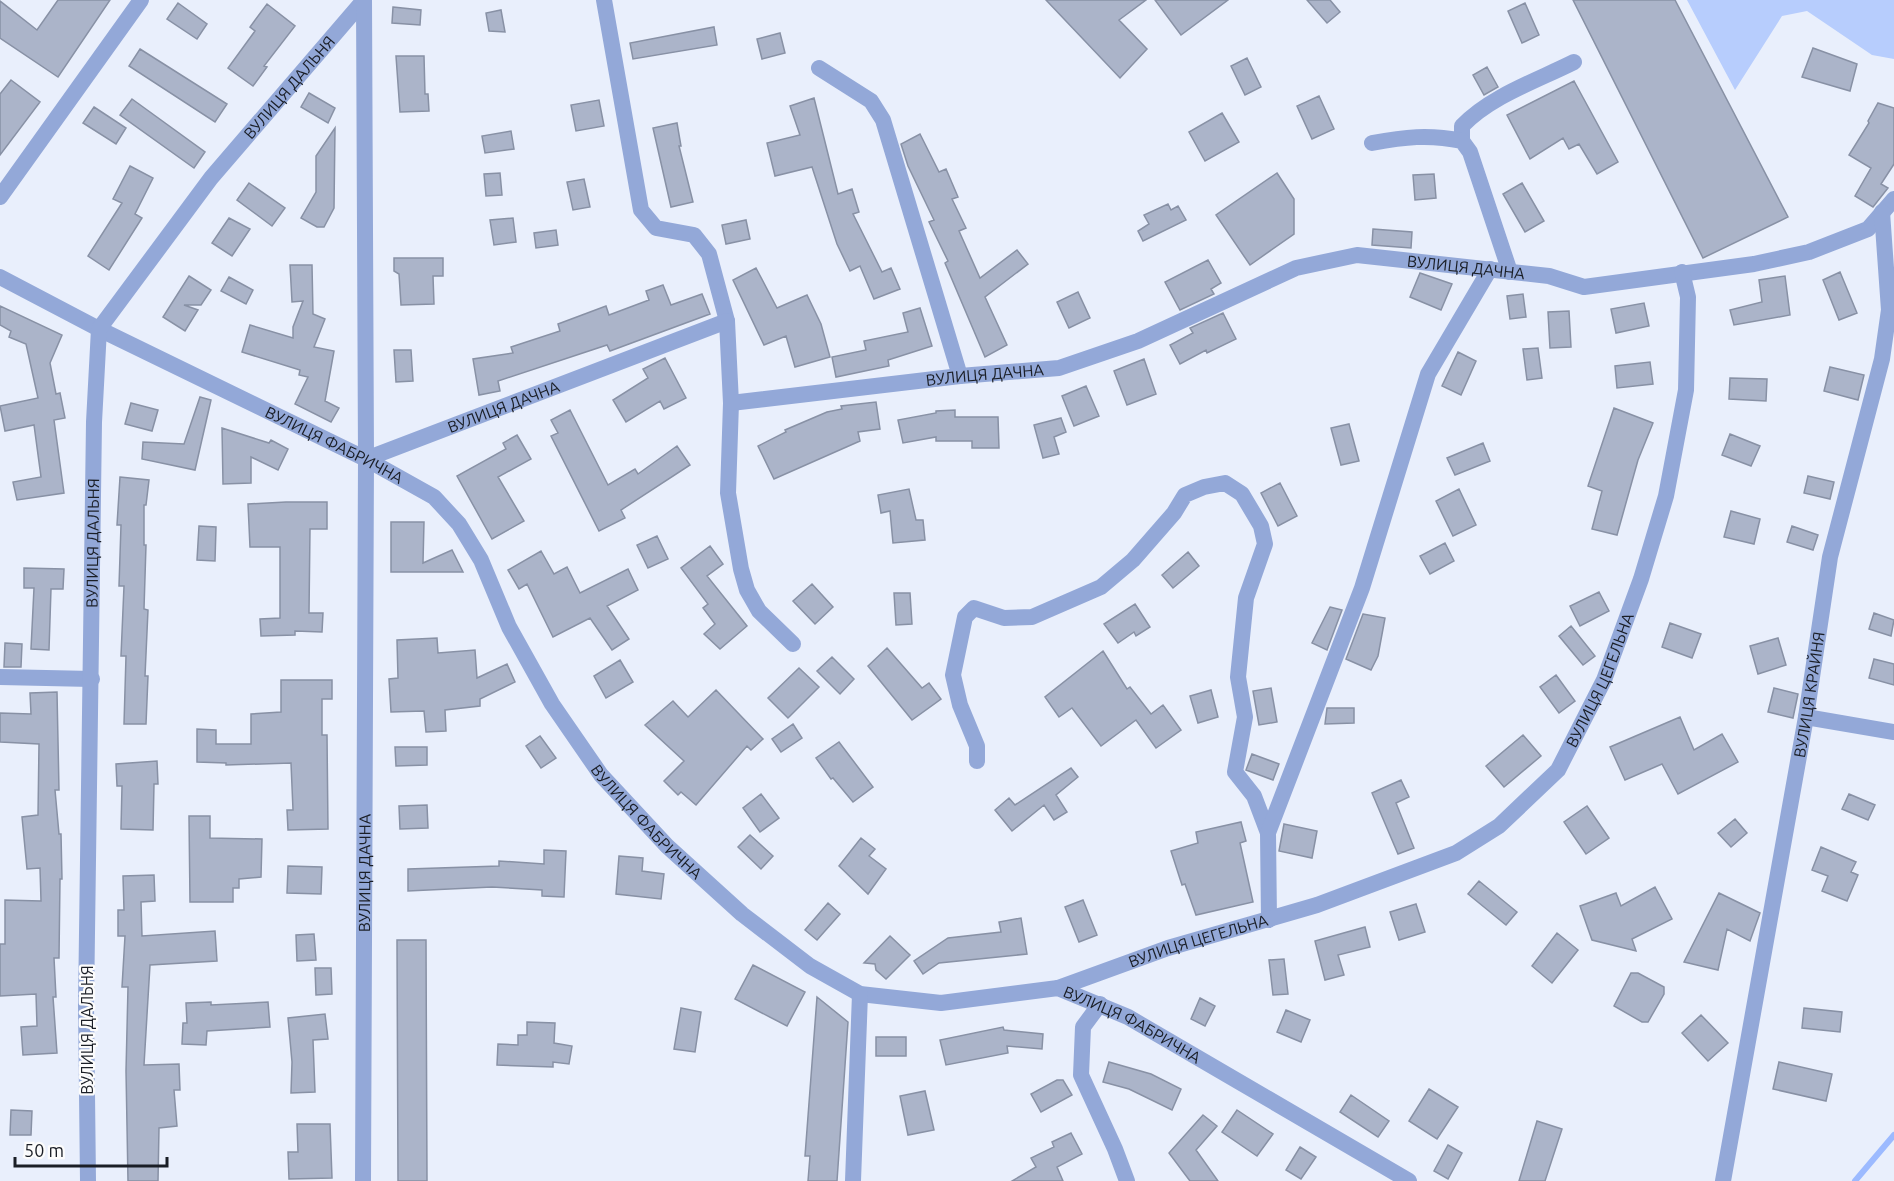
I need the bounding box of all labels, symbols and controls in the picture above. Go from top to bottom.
street label: ВУЛИЦЯ ДАЛЬНЯ [240,32,338,142]
street label: ВУЛИЦЯ ДАЧНА [1406,252,1526,282]
street label: ВУЛИЦЯ ДАЧНА [925,360,1045,389]
street label: ВУЛИЦЯ ДАЧНА [445,377,562,436]
street label: ВУЛИЦЯ ФАБРИЧНА [262,402,407,487]
street label: ВУЛИЦЯ ДАЛЬНЯ [82,478,102,608]
street label: ВУЛИЦЯ ЦЕГЕЛЬНА [1562,610,1637,750]
street label: ВУЛИЦЯ КРАЙНЯ [1790,630,1828,759]
street label: ВУЛИЦЯ ФАБРИЧНА [587,761,706,883]
street label: ВУЛИЦЯ ДАЧНА [355,813,374,932]
street label: ВУЛИЦЯ ЦЕГЕЛЬНА [1126,910,1270,971]
street label: ВУЛИЦЯ ДАЛЬНЯ [78,965,96,1095]
street label: ВУЛИЦЯ ФАБРИЧНА [1061,982,1205,1067]
scale bar [15,1130,166,1168]
text: 50 m [24,1140,64,1160]

